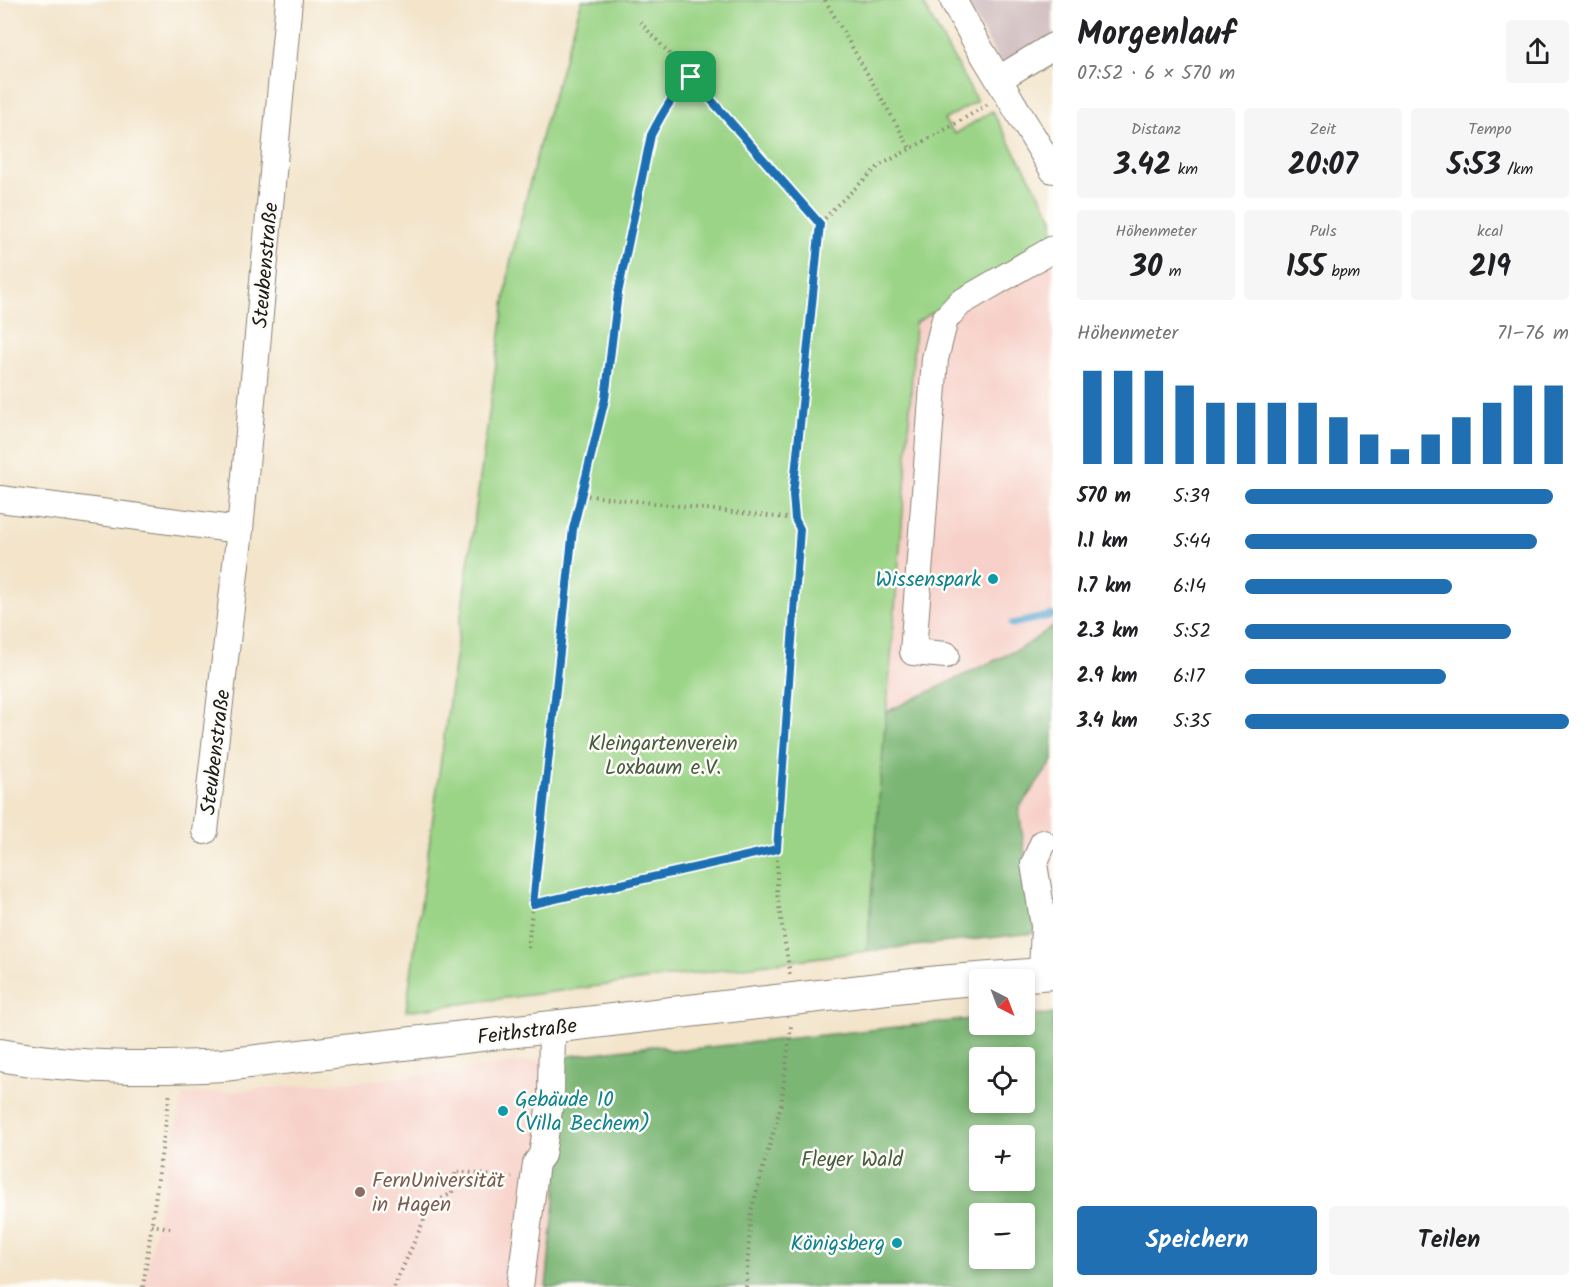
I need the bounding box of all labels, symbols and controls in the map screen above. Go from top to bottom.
text: Morgenlauf [1077,9,1235,62]
button: share [1506,20,1569,83]
pin [665,51,716,102]
text: 07:52 · 6 × 570 m [1077,58,1235,90]
icon: arrive [674,60,707,93]
text: Distanz [1131,117,1181,142]
text: Zeit [1309,117,1337,142]
text: Tempo [1468,117,1512,142]
text: 3.42 [1114,142,1171,190]
text: 20:07 [1288,142,1358,190]
text: 5:53 [1447,142,1501,190]
text: km [1171,157,1198,182]
text: /km [1501,157,1533,182]
street label: Steubenstraße [245,200,288,329]
text: Höhenmeter [1116,219,1196,244]
text: Puls [1309,219,1337,244]
text: kcal [1477,219,1503,244]
text: 30 [1131,244,1162,292]
text: 155 [1286,244,1325,292]
text: 219 [1469,244,1511,292]
text: m [1162,259,1181,284]
text: bpm [1325,259,1360,284]
text: Höhenmeter [1077,318,1178,350]
text: 71–76 m [1497,318,1569,350]
text: 570 m [1077,481,1131,513]
text: 5:39 [1173,481,1210,513]
text: 1.1 km [1077,526,1128,558]
text: 5:44 [1173,526,1211,558]
place label: Wissenspark [875,564,981,597]
text: 1.7 km [1077,571,1131,603]
text: 6:14 [1173,571,1206,603]
marker: Wissenspark [986,572,1000,586]
text: 2.3 km [1077,616,1138,648]
text: 5:52 [1173,616,1211,648]
text: 2.9 km [1077,661,1137,693]
text: 6:17 [1173,661,1205,693]
street label: Steubenstraße [192,687,241,817]
text: 3.4 km [1077,706,1138,738]
text: 5:35 [1173,706,1211,738]
park label: Kleingartenverein Loxbaum e.V. [588,728,738,785]
north arrow [969,969,1035,1035]
map controls [969,969,1035,1269]
street label: Feithstraße [475,1010,580,1055]
button: locate [969,1047,1035,1113]
place label: Gebäude 10 (Villa Bechem) [515,1084,650,1141]
marker: Gebäude 10 (Villa Bechem) [496,1104,510,1118]
button: + [969,1125,1035,1191]
park label: Fleyer Wald [801,1144,904,1177]
place label: FernUniversität in Hagen [372,1165,506,1222]
marker: FernUniversität in Hagen [353,1185,367,1199]
button: − [969,1203,1035,1269]
button: Speichern [1077,1206,1317,1275]
button: Teilen [1329,1206,1569,1275]
place label: Königsberg [791,1228,885,1261]
marker: Königsberg [890,1236,904,1250]

